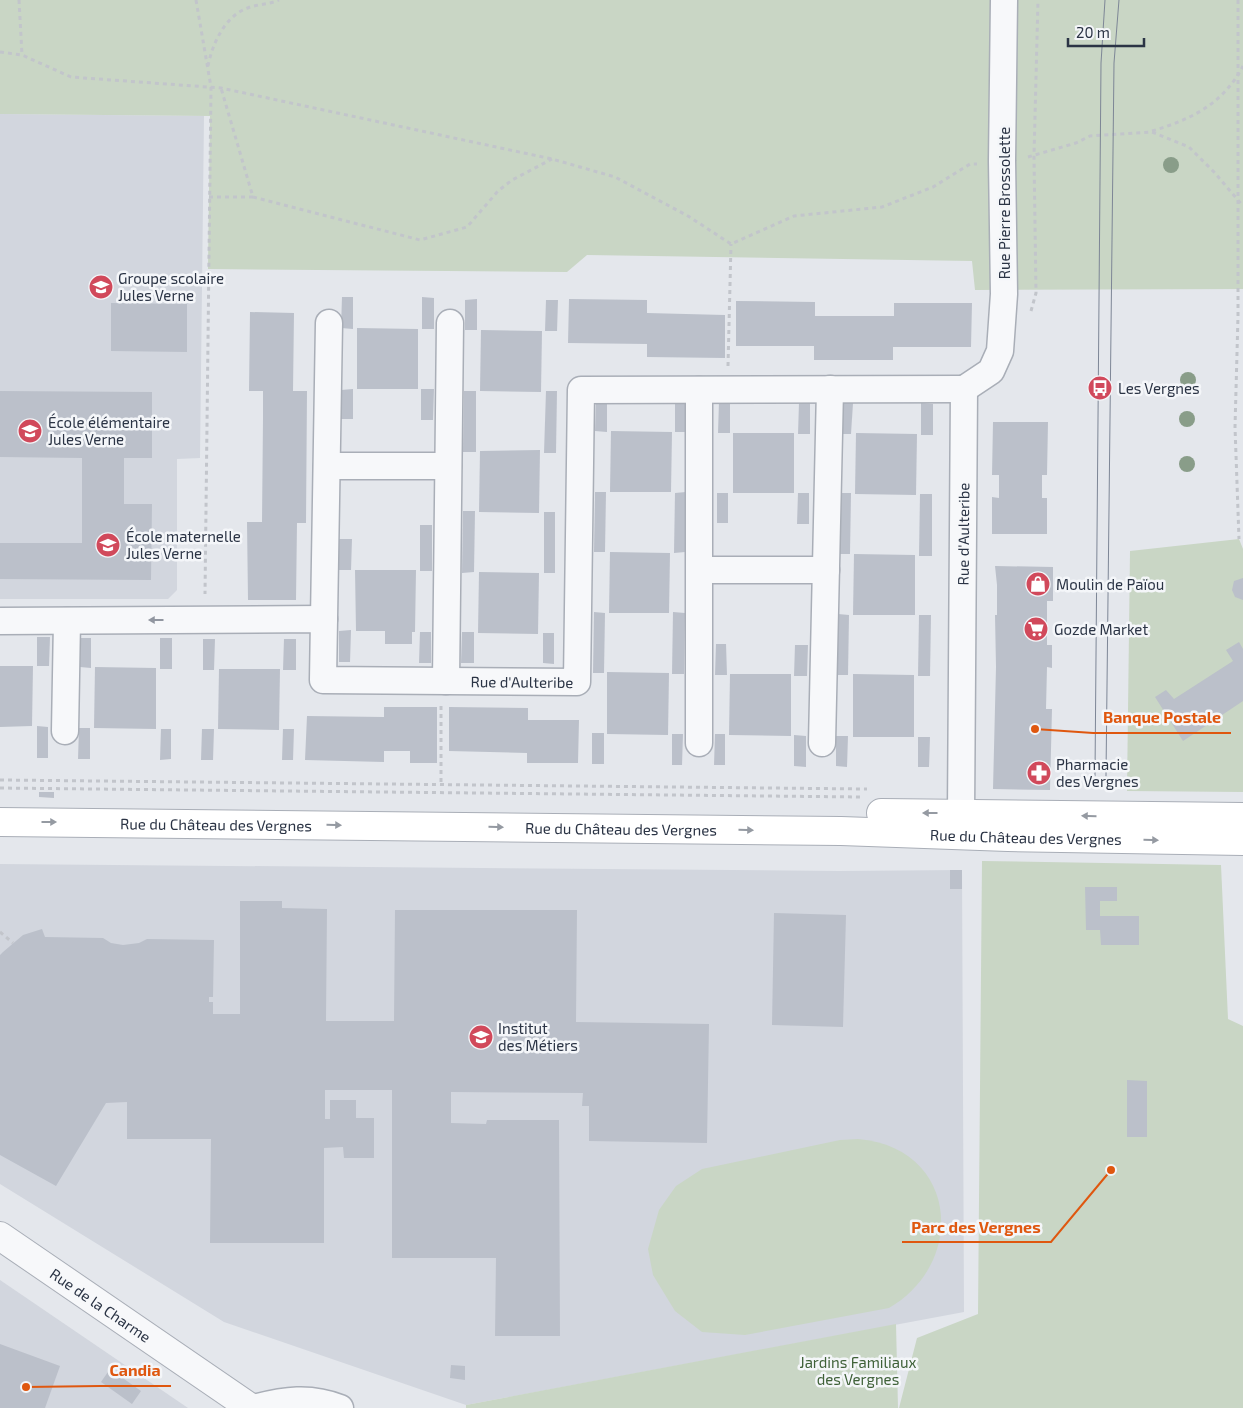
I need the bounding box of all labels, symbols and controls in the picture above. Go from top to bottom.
scale bar [1068,15,1144,47]
text: 20 m [1076,23,1110,41]
street label: Rue Pierre Brossolette [995,127,1013,279]
place label: Groupe scolaire Jules Verne [118,269,224,304]
school or university icon: Groupe scolaire Jules Verne [88,274,114,300]
bus stop icon: Les Vergnes [1087,375,1113,401]
place label: Les Vergnes [1118,379,1200,397]
place label: École élémentaire Jules Verne [48,413,170,448]
school or university icon: École élémentaire Jules Verne [17,418,43,444]
street label: Rue d'Aulteribe [954,482,972,586]
place label: École maternelle Jules Verne [126,527,241,562]
school or university icon: École maternelle Jules Verne [95,532,121,558]
shop icon: Moulin de Païou [1025,571,1051,597]
place label: Moulin de Païou [1056,575,1164,593]
one-way arrow [147,616,163,624]
supermarket icon: Gozde Market [1023,616,1049,642]
place label: Gozde Market [1054,620,1148,638]
street label: Rue d'Aulteribe [470,672,573,691]
callout: Banque Postale [1093,702,1231,733]
text: Banque Postale [1103,707,1221,726]
place label: Pharmacie des Vergnes [1056,755,1139,790]
pharmacy icon: Pharmacie des Vergnes [1026,760,1052,786]
one-way arrow [922,809,938,817]
one-way arrow [1081,812,1097,820]
street label: Rue du Château des Vergnes [120,814,312,834]
one-way arrow [41,819,57,827]
street label: Rue du Château des Vergnes [525,819,717,839]
one-way arrow [326,821,342,829]
one-way arrow [488,823,504,831]
street label: Rue du Château des Vergnes [930,825,1122,848]
one-way arrow [738,826,754,834]
one-way arrow [1143,836,1159,844]
place label: Institut des Métiers [498,1019,578,1054]
school or university icon: Institut des Métiers [468,1024,494,1050]
callout: Parc des Vergnes [902,1211,1051,1242]
text: Parc des Vergnes [911,1217,1041,1236]
street label: Rue de la Charme [47,1264,154,1346]
park label: Jardins Familiaux des Vergnes [800,1353,917,1388]
callout: Candia [100,1355,171,1386]
text: Candia [109,1360,161,1379]

